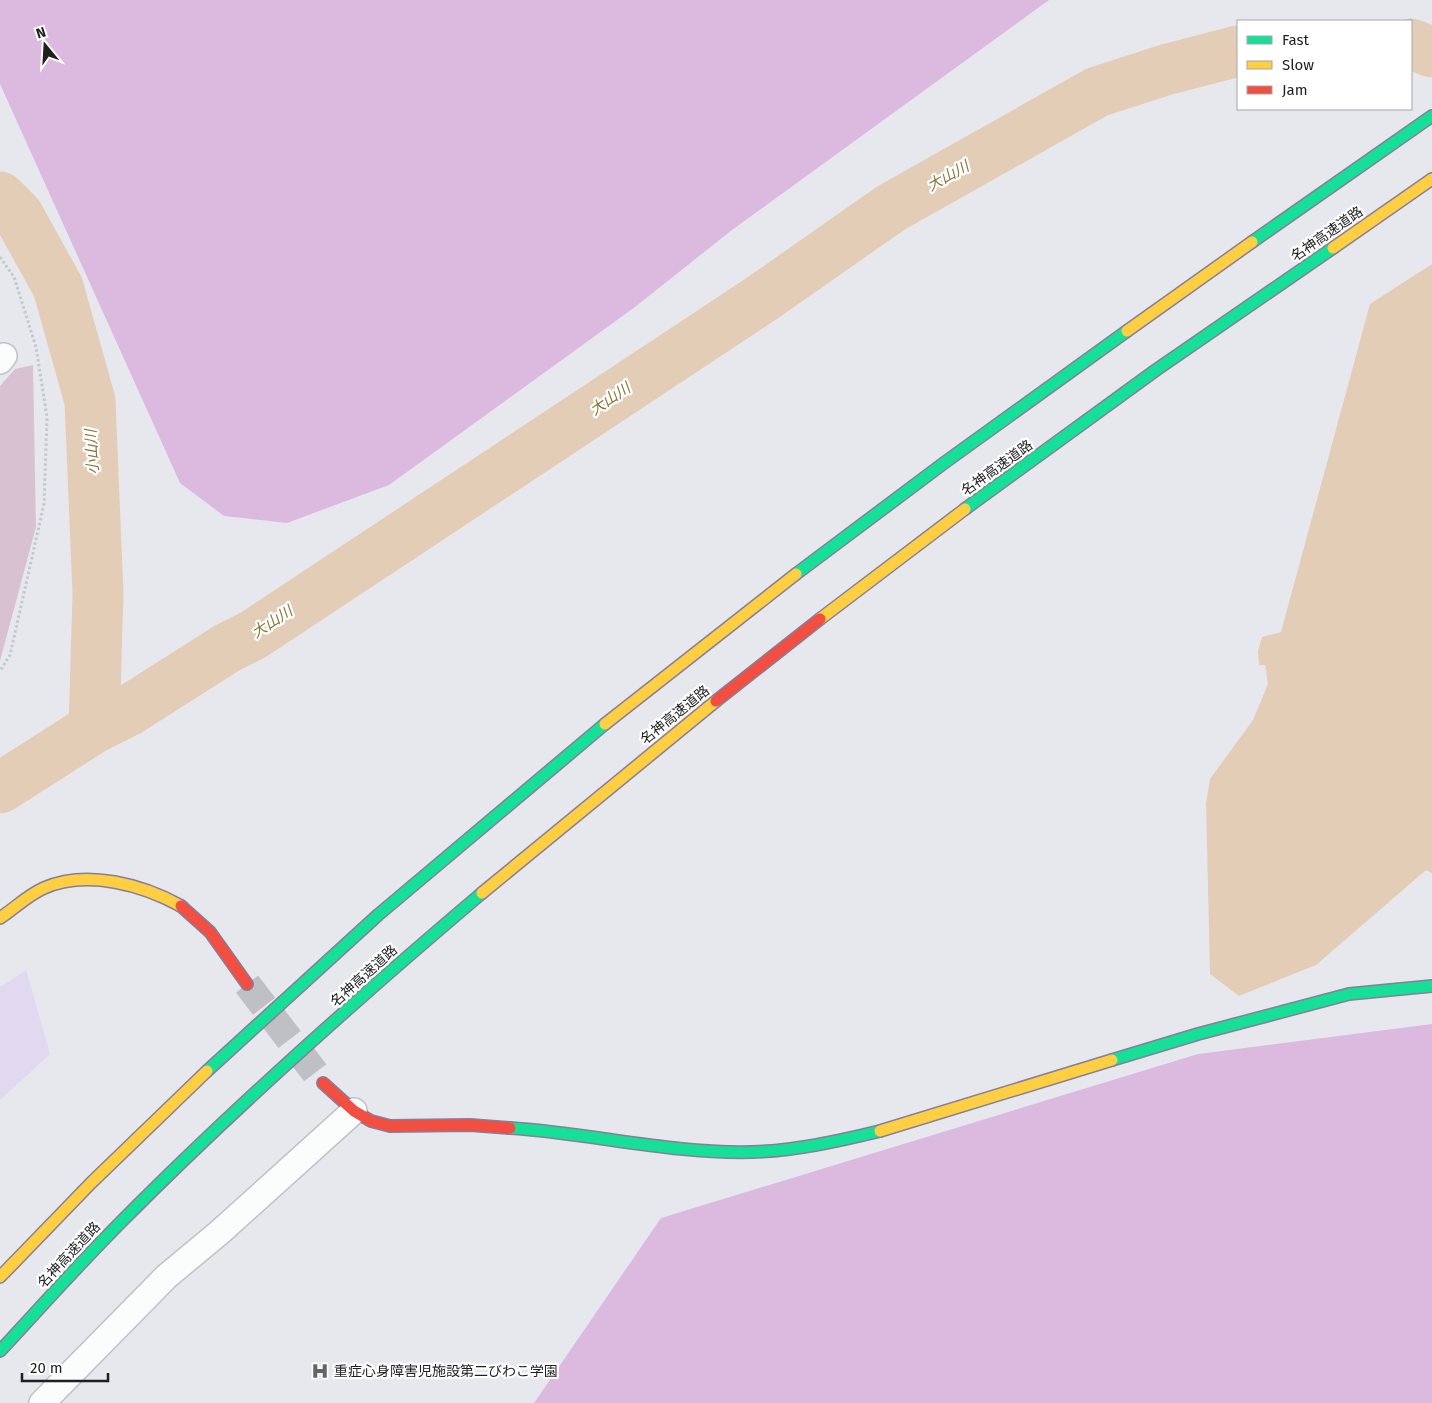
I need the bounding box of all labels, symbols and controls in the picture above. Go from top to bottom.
north arrow [20,20,70,70]
legend [1237,20,1412,110]
text: N [34,24,48,43]
text: Fast [1282,31,1309,49]
text: Slow [1282,56,1314,74]
text: Jam [1282,81,1308,99]
water label: 大山川 [924,156,974,195]
street label: 名神高速道路 [1288,203,1366,265]
water label: 大山川 [586,378,635,419]
water label: 小山川 [82,427,102,475]
street label: 名神高速道路 [958,436,1036,500]
water label: 大山川 [248,601,297,642]
street label: 名神高速道路 [637,682,713,748]
street label: 名神高速道路 [327,942,401,1010]
street label: 名神高速道路 [34,1218,104,1292]
scale bar [22,1350,109,1382]
text: 20 m [30,1359,63,1377]
hospital icon: 重症心身障害児施設第二びわこ学園 [310,1361,330,1381]
place label: 重症心身障害児施設第二びわこ学園 [334,1363,558,1380]

